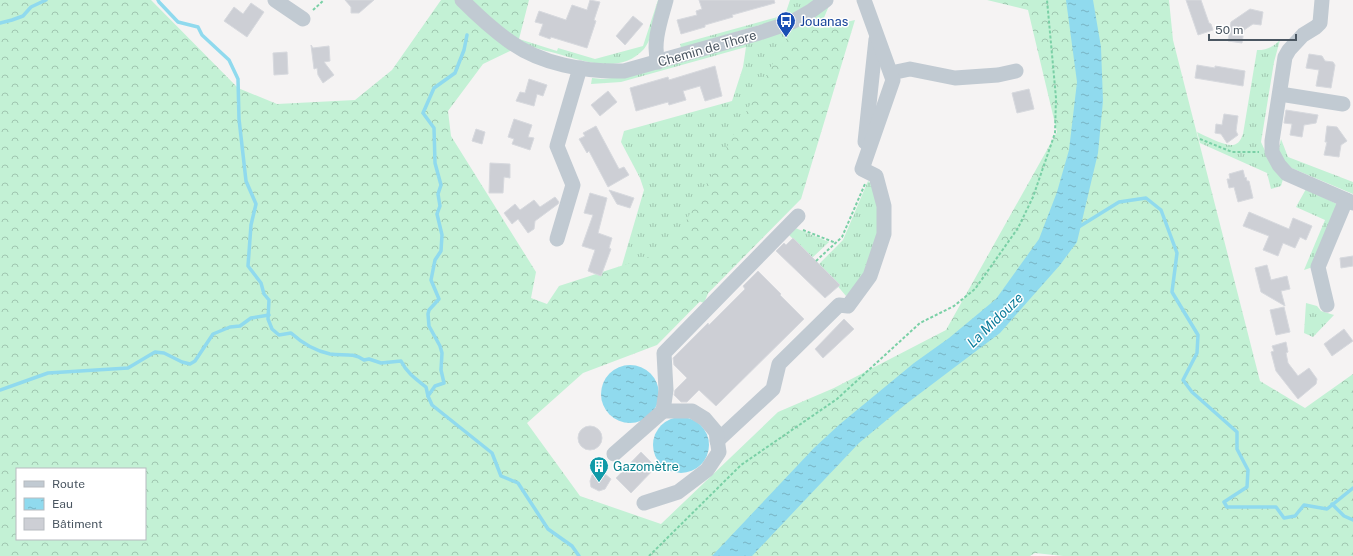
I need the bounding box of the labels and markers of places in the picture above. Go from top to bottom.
bus stop icon: Jouanas [775,10,797,38]
place label: Jouanas [800,14,848,29]
building icon: Gazomètre [588,455,610,483]
place label: Gazomètre [613,459,679,474]

